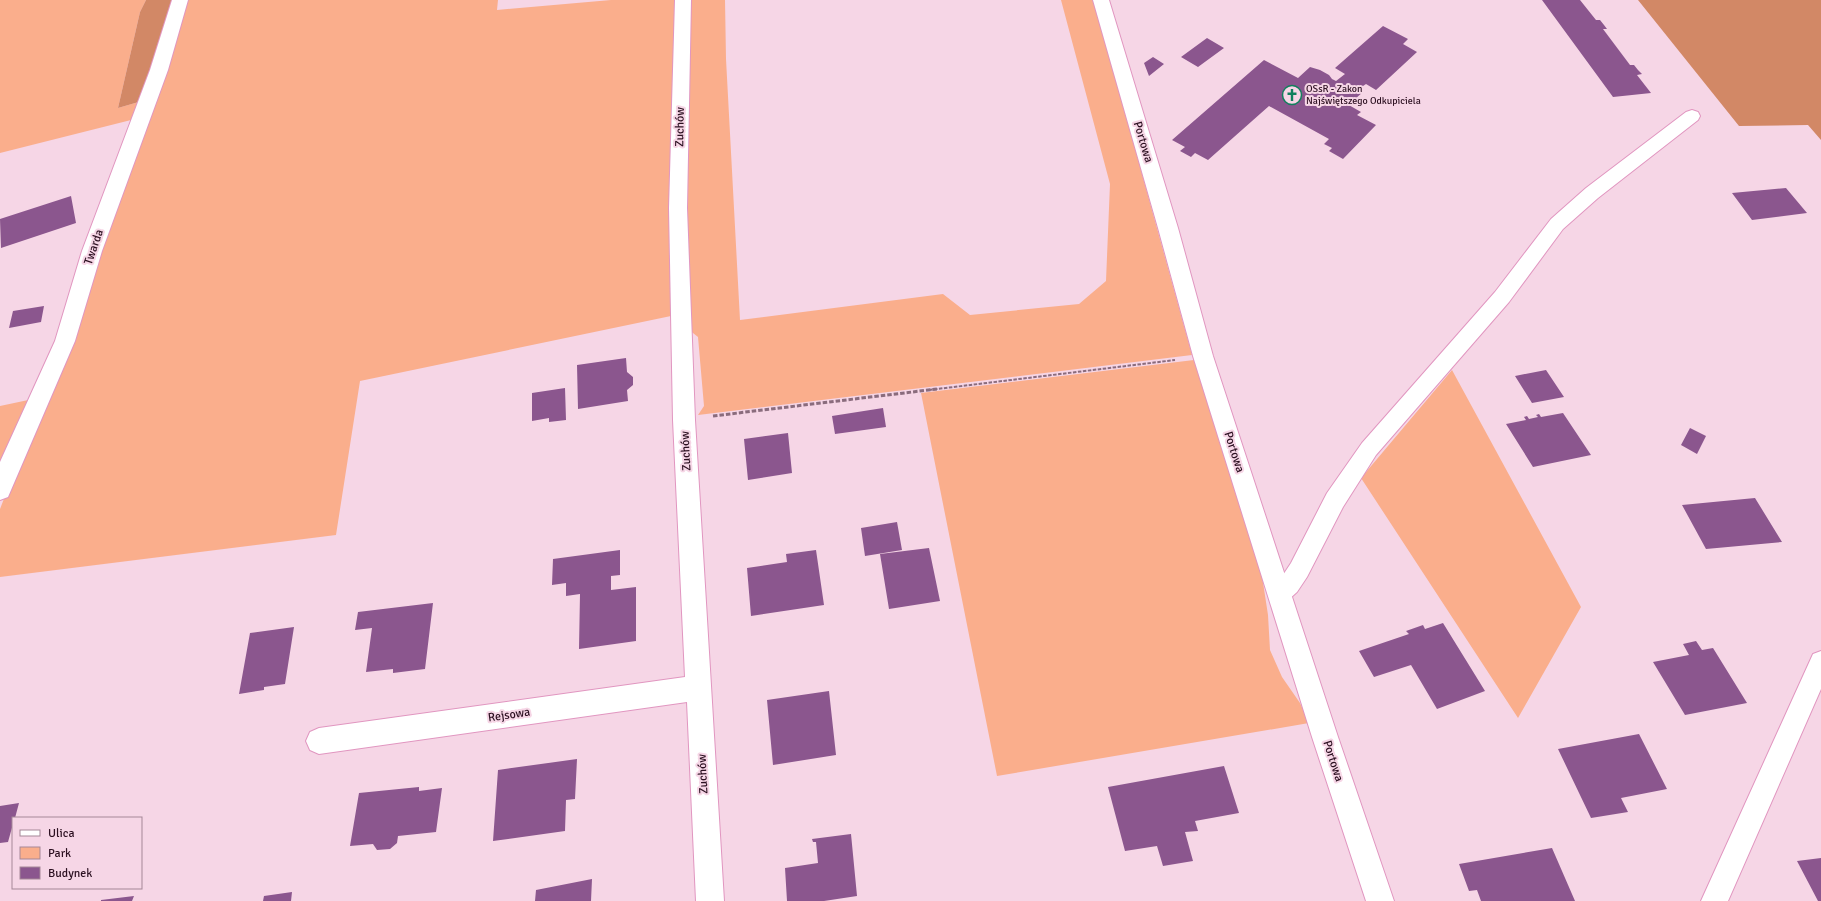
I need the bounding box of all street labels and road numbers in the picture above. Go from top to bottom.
street label: Zuchów [672,107,688,147]
street label: Portowa [1130,120,1156,164]
street label: Twarda [81,227,107,267]
street label: Zuchów [677,430,695,471]
street label: Portowa [1220,430,1248,474]
street label: Rejsowa [487,705,531,725]
street label: Portowa [1319,739,1347,783]
street label: Zuchów [694,753,712,794]

